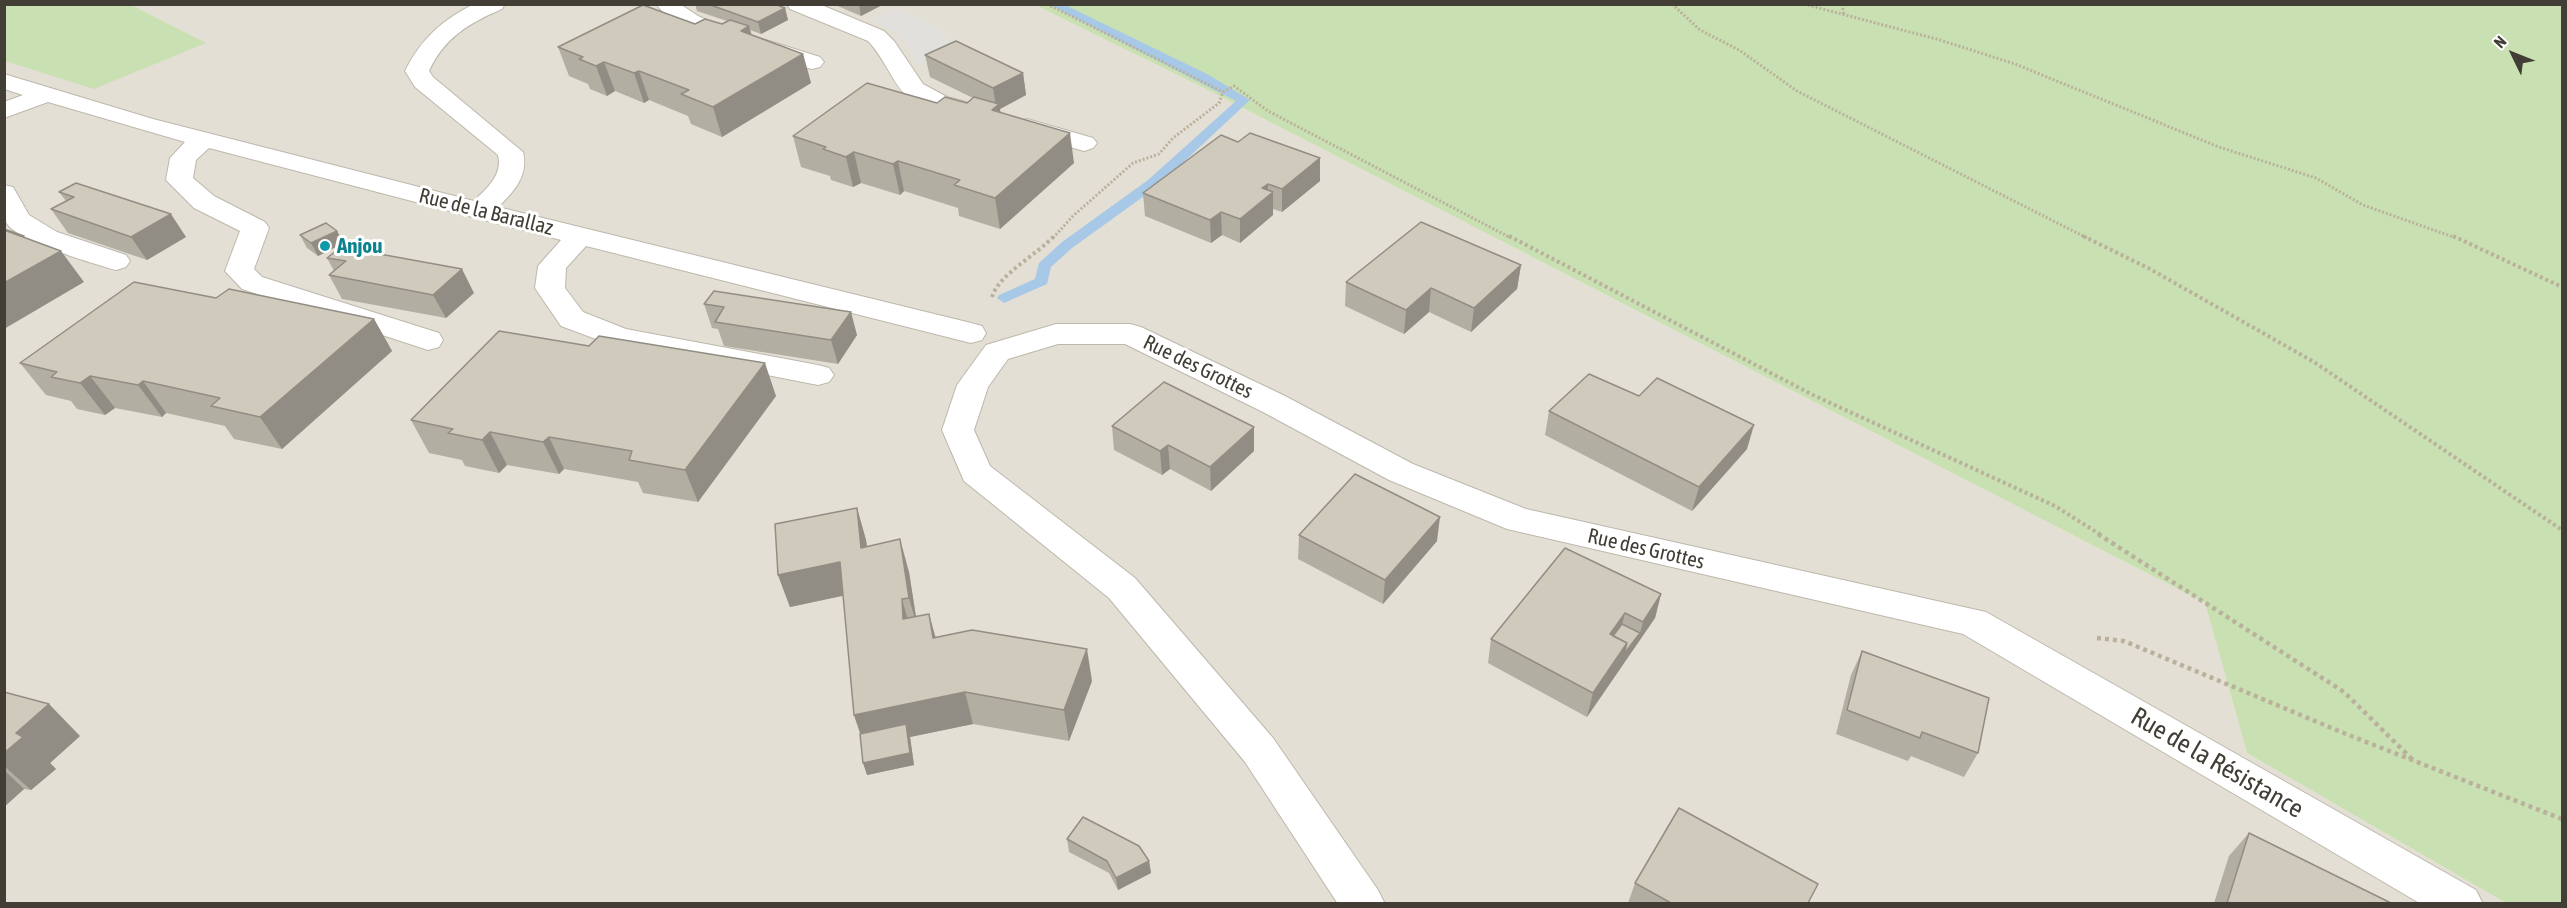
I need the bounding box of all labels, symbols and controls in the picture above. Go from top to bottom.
north arrow [2483,24,2543,84]
text: N [2490,32,2510,51]
street label: Rue de la Barallaz [416,183,556,241]
place label: Anjou [337,233,382,259]
marker: Anjou [318,239,332,253]
street label: Rue des Grottes [1139,330,1257,404]
street label: Rue des Grottes [1585,523,1707,575]
street label: Rue de la Résistance [2125,701,2309,825]

